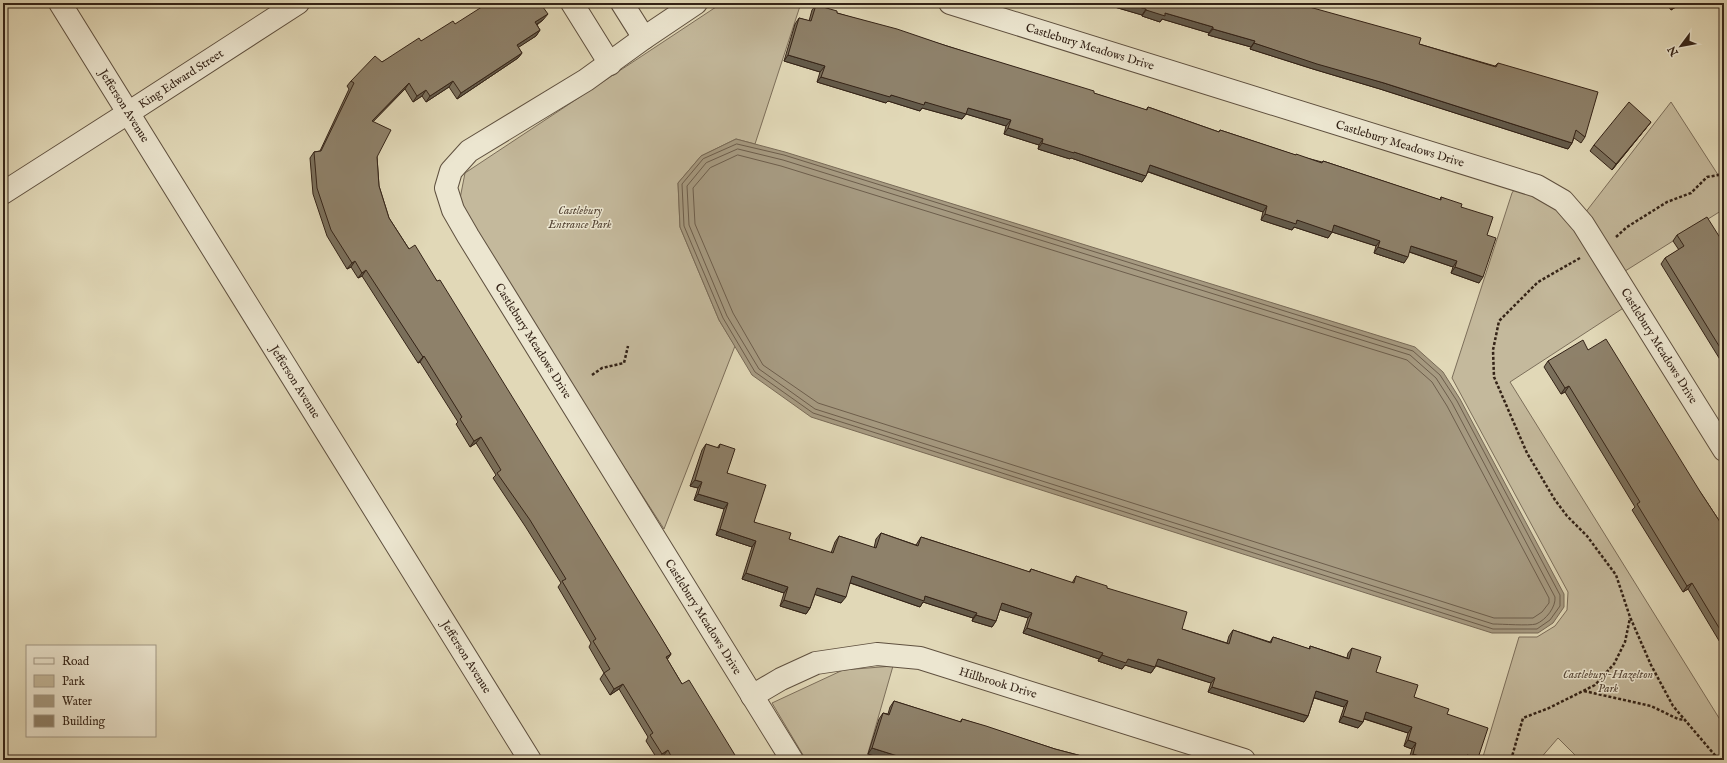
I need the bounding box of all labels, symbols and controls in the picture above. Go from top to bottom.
street label: Castlebury Meadows Drive [1024,20,1157,74]
north arrow [1661,26,1701,66]
text: N [1665,43,1682,59]
street label: King Edward Street [136,46,226,112]
street label: Jefferson Avenue [94,65,153,146]
street label: Castlebury Meadows Drive [1334,117,1467,171]
park label: Castlebury Entrance Park [547,203,612,232]
street label: Castlebury Meadows Drive [491,280,575,402]
street label: Castlebury Meadows Drive [1617,285,1701,407]
street label: Jefferson Avenue [265,341,324,422]
street label: Castlebury Meadows Drive [661,556,745,678]
street label: Jefferson Avenue [436,616,495,697]
legend [26,645,156,737]
text: Road [62,654,90,669]
street label: Hillbrook Drive [957,664,1039,702]
park label: Castlebury-Hazelton Park [1563,667,1654,696]
text: Park [62,674,85,689]
text: Water [62,694,93,709]
text: Building [62,714,106,729]

